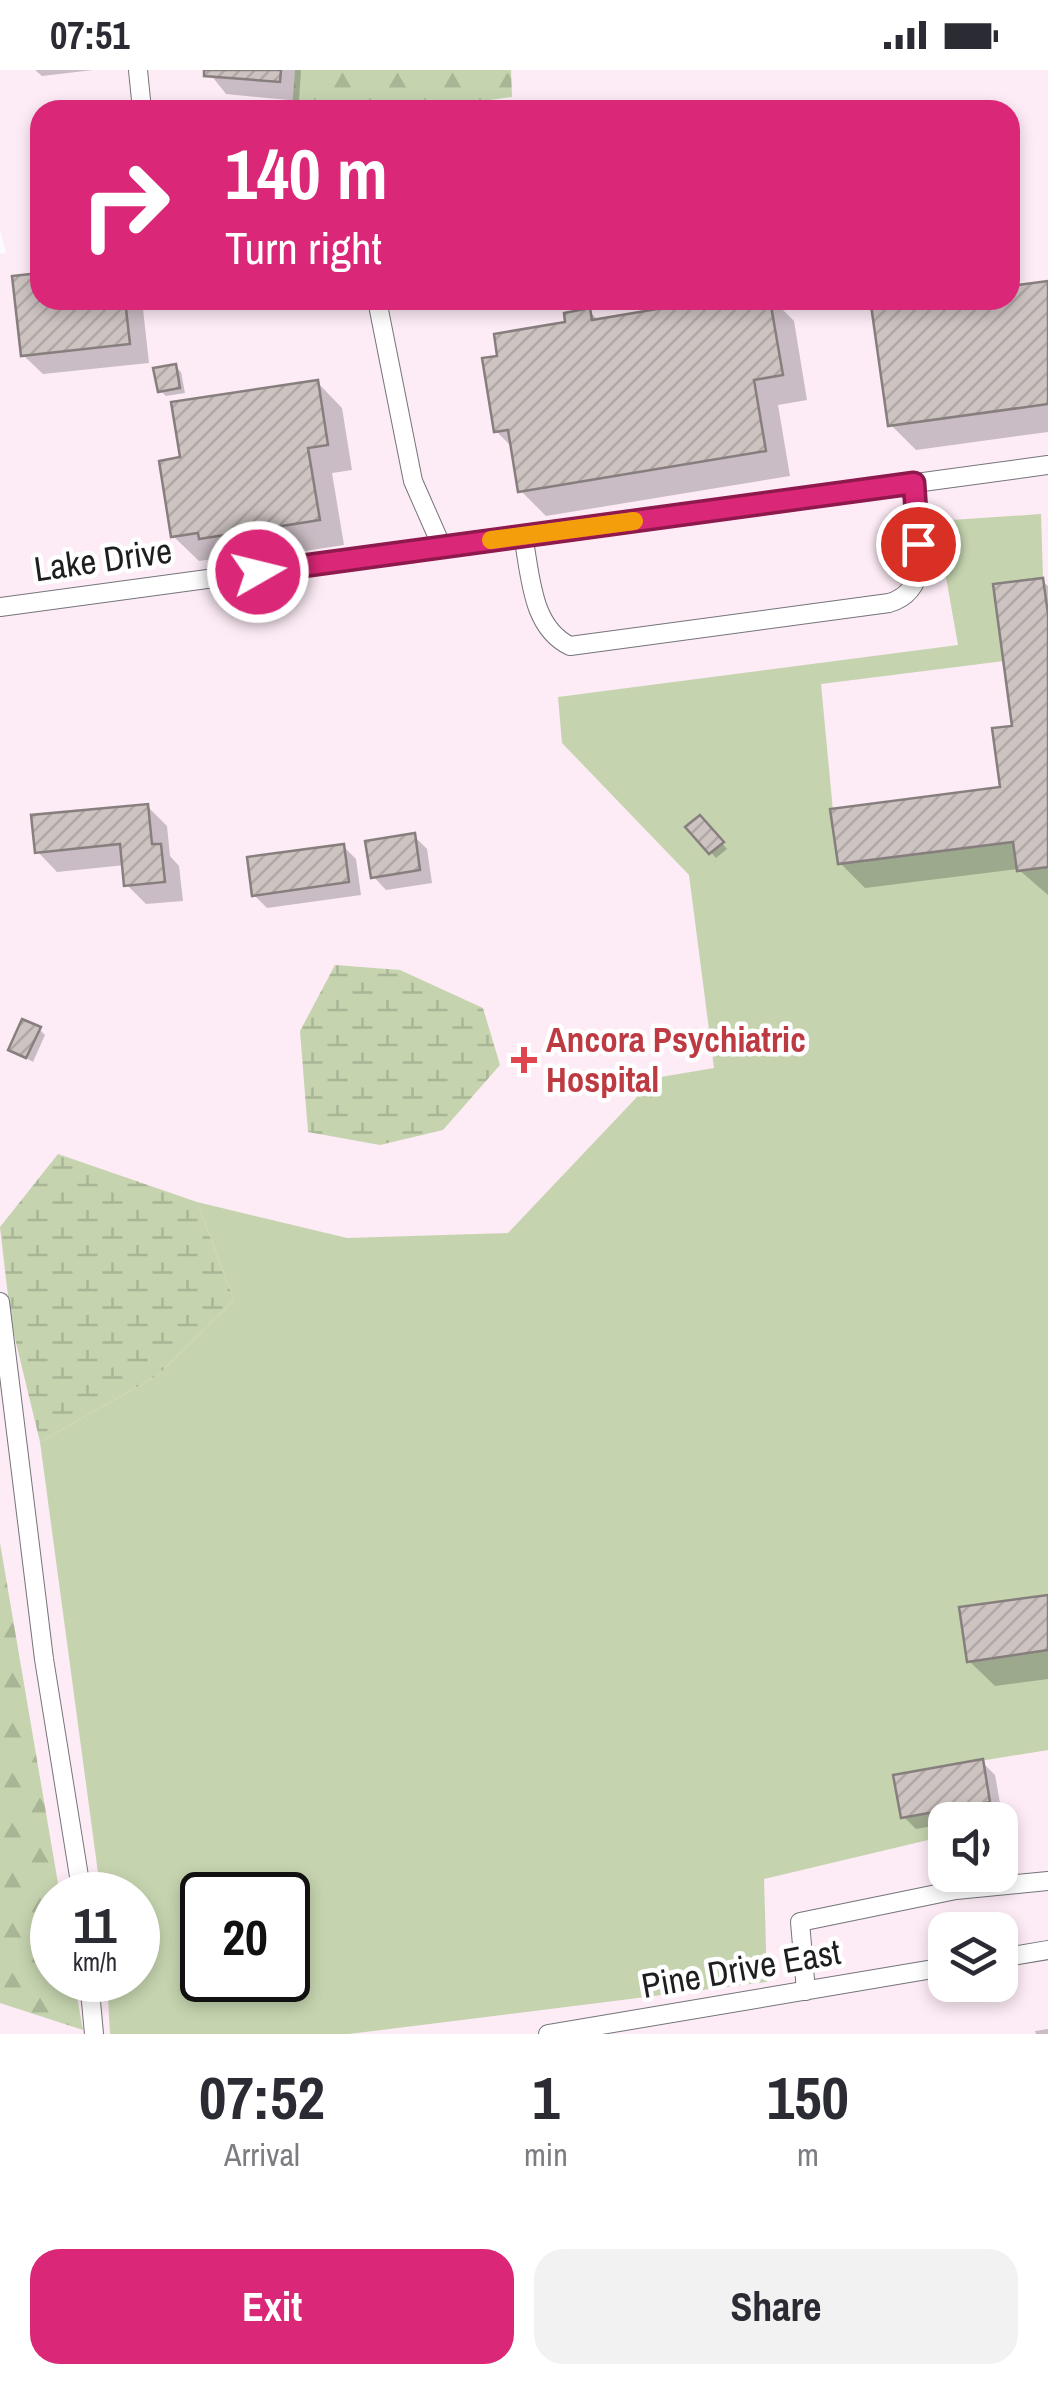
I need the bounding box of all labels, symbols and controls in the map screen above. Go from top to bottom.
text: 07:51 [50,10,130,61]
text: 140 m [225,127,388,221]
icon: right [60,140,190,270]
text: Turn right [225,217,382,278]
pin [876,502,961,587]
icon: arrive [891,517,946,572]
position arrow [206,520,310,624]
street label: Lake Drive [31,527,175,592]
place label: Ancora Psychiatric Hospital [546,1016,806,1103]
marker: Ancora Psychiatric Hospital [511,1047,537,1073]
map controls [928,1802,1018,2002]
button: sound [928,1802,1018,1892]
speed limit sign: 20 [180,1872,310,2002]
text: 11 [73,1891,117,1959]
button: layers [928,1912,1018,2002]
street label: Pine Drive East [638,1928,844,2009]
text: km/h [73,1945,117,1979]
text: 07:52 [199,2057,325,2138]
text: 1 [532,2057,560,2138]
text: 150 [767,2057,849,2138]
text: Arrival [224,2133,300,2176]
text: min [524,2133,568,2176]
text: m [797,2133,819,2176]
button: Exit [30,2249,514,2364]
button: Share [534,2249,1018,2364]

